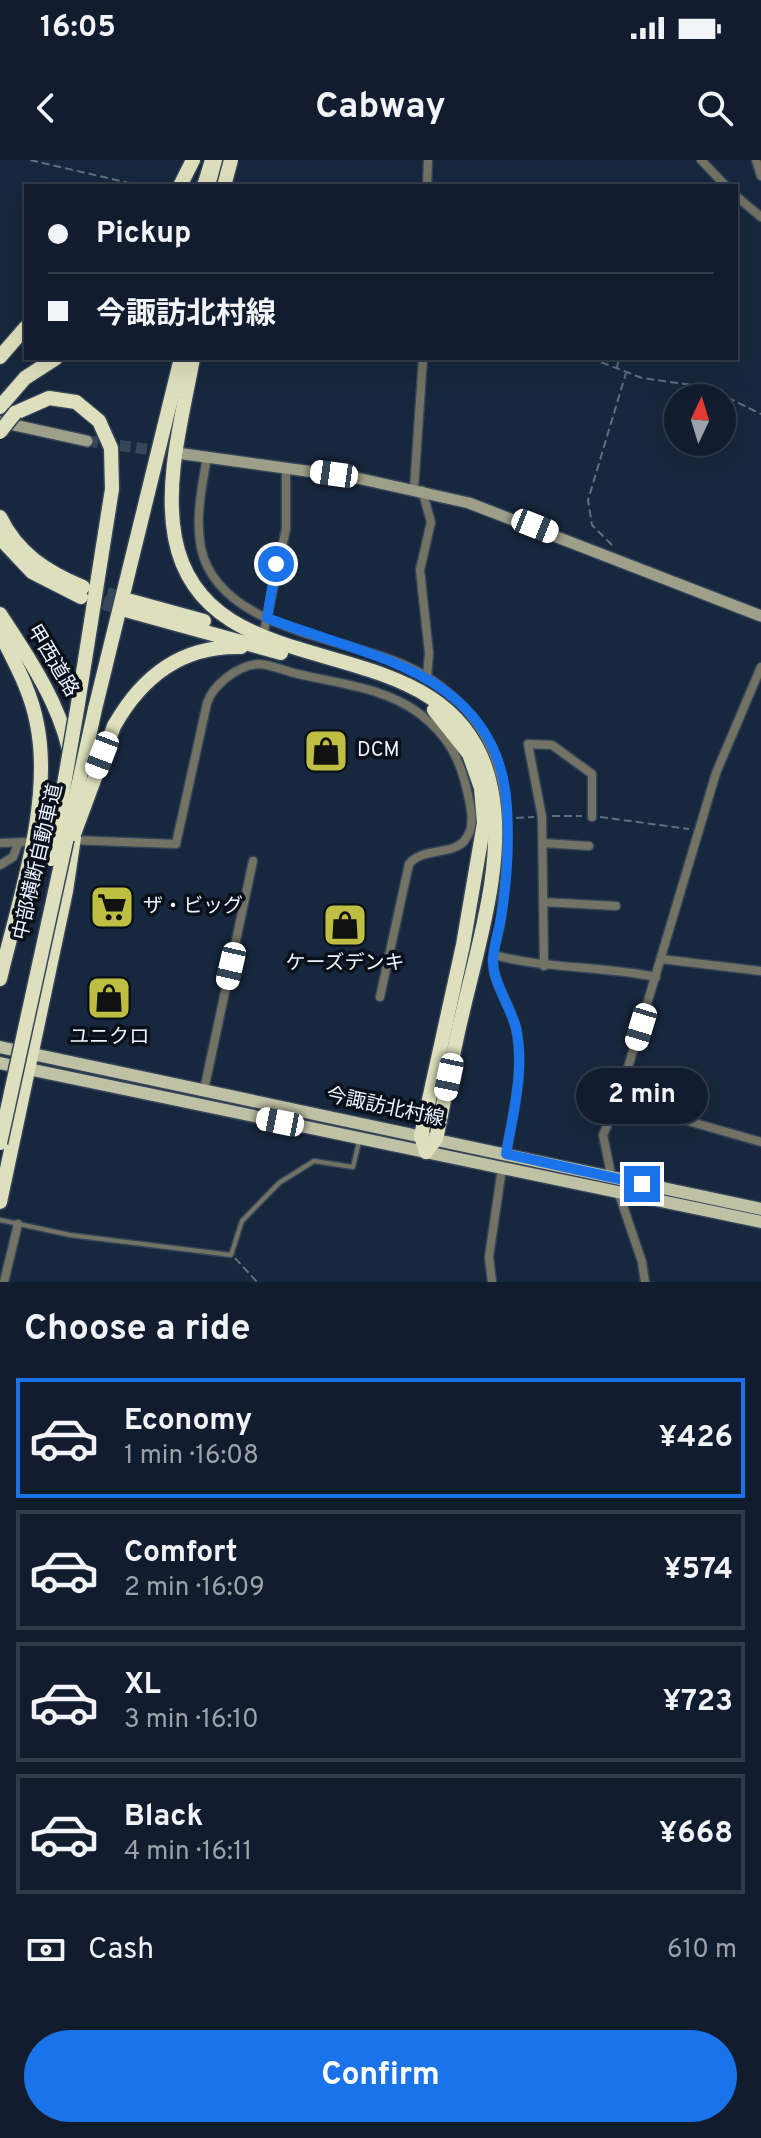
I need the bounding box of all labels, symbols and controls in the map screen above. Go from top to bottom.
text: 16:05 [40,10,116,47]
text: Cabway [315,85,446,131]
icon: back [24,86,68,130]
icon: search [693,86,737,130]
text: Pickup [96,216,191,253]
text: 今諏訪北村線 [96,297,276,334]
north arrow [664,384,736,456]
map controls [664,384,736,456]
car [309,459,359,489]
car [508,506,562,546]
route start [258,546,294,582]
street label: 甲西道路 [20,620,84,702]
shop icon: DCM [302,727,350,775]
car [82,728,122,782]
place label: DCM [357,738,399,764]
street label: 中部横断自動車道 [8,781,70,943]
supermarket icon: ザ・ビッグ [88,883,136,931]
place label: ザ・ビッグ [143,894,243,920]
shop icon: ケーズデンキ [321,901,369,949]
car [214,940,248,992]
place label: ケーズデンキ [286,951,405,977]
shop icon: ユニクロ [85,974,133,1022]
car [623,1001,659,1053]
place label: ユニクロ [69,1025,149,1051]
car [432,1051,466,1103]
callout: 2 min [576,1068,708,1124]
text: 2 min [608,1079,676,1112]
street label: 今諏訪北村線 [324,1083,446,1133]
car [254,1106,306,1138]
route end [624,1166,660,1202]
text: Choose a ride [24,1307,250,1353]
icon: car [28,1402,100,1474]
text: Economy [124,1403,252,1440]
text: ¥426 [659,1420,733,1457]
text: 1 min · 16:08 [124,1440,259,1473]
icon: car [28,1534,100,1606]
text: Comfort [124,1535,237,1572]
text: ¥574 [664,1552,733,1589]
text: 2 min · 16:09 [124,1572,265,1605]
icon: car [28,1666,100,1738]
text: XL [124,1667,161,1704]
text: ¥723 [663,1684,733,1721]
text: 3 min · 16:10 [124,1704,259,1737]
icon: car [28,1798,100,1870]
text: Black [124,1799,203,1836]
text: ¥668 [659,1816,733,1853]
text: 4 min · 16:11 [124,1836,252,1869]
icon: cash [24,1928,68,1972]
text: Cash [88,1932,154,1969]
text: 610 m [667,1934,737,1967]
button: Confirm [24,2030,737,2122]

